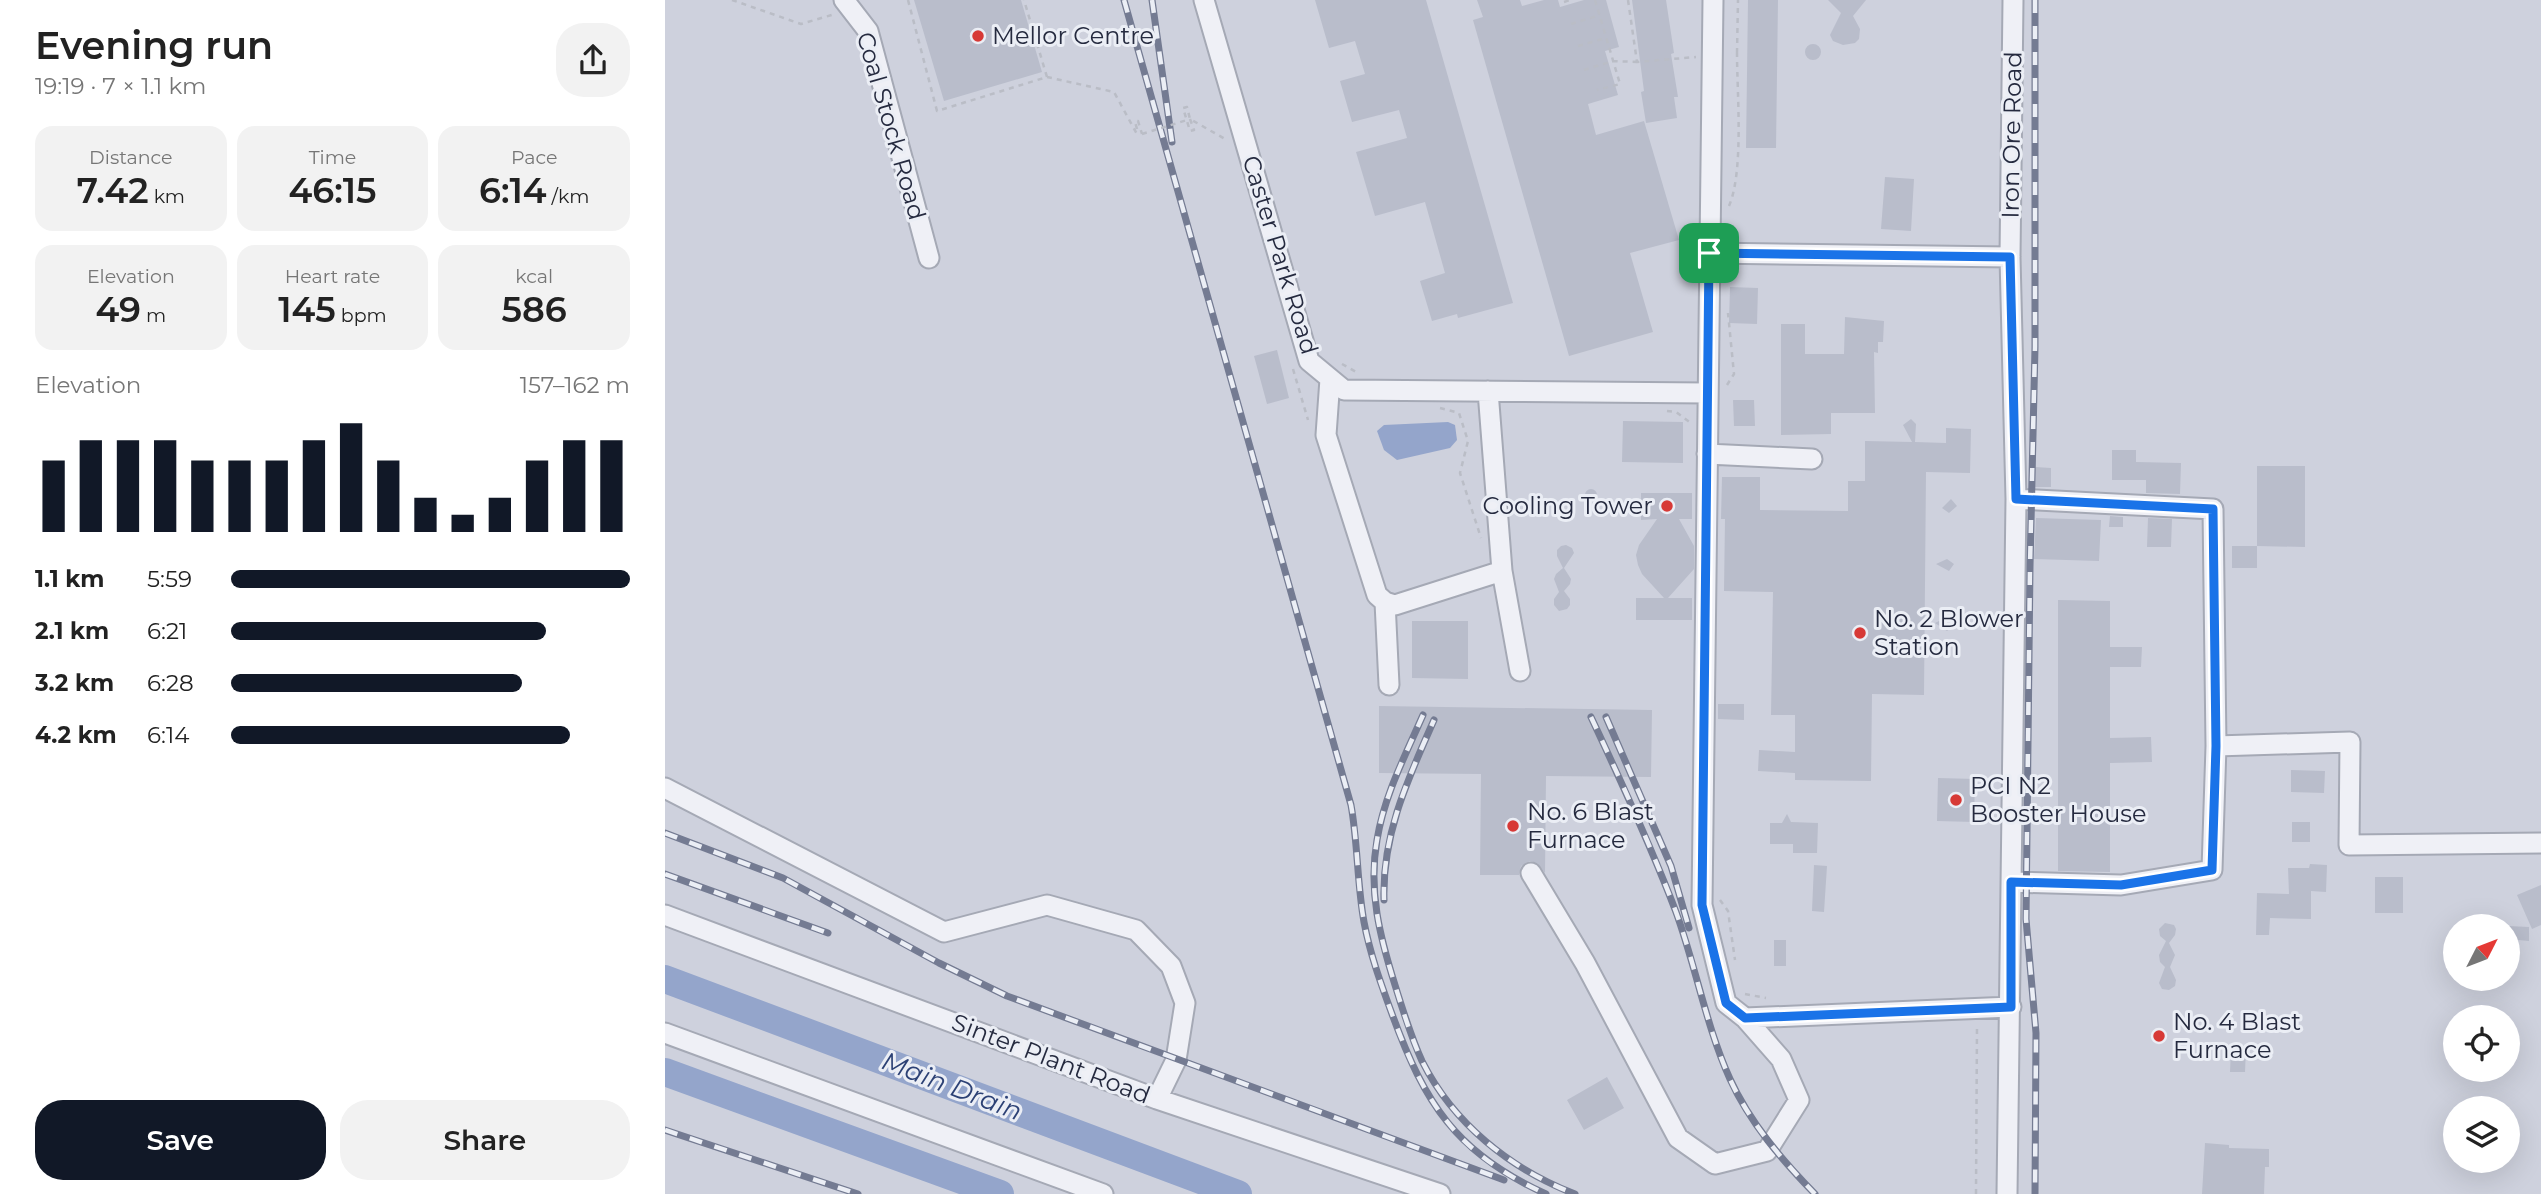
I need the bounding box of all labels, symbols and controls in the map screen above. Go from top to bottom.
place label: Mellor Centre [992,21,1154,50]
text: Evening run [35,22,273,69]
button: share [556,23,630,97]
marker: Mellor Centre [970,28,986,44]
street label: Coal Stock Road [851,29,932,223]
street label: Iron Ore Road [1996,51,2027,219]
text: 19:19 · 7 × 1.1 km [35,72,206,100]
text: Distance [89,146,173,169]
text: Time [309,146,356,169]
text: Pace [511,146,557,169]
street label: Caster Park Road [1236,152,1324,358]
text: 7.42 [77,169,149,212]
text: 46:15 [288,169,377,212]
text: 6:14 [479,169,547,212]
text: km [149,185,185,208]
text: /km [547,185,589,208]
pin [1679,223,1739,283]
icon: arrive [1690,234,1728,272]
text: Elevation [87,265,175,288]
text: Heart rate [285,265,380,288]
text: kcal [515,265,553,288]
text: 49 [95,288,141,331]
text: 145 [278,288,336,331]
text: 586 [502,288,567,331]
text: m [141,304,166,327]
text: bpm [336,304,387,327]
text: Elevation [35,371,141,399]
text: 157–162 m [520,371,630,399]
place label: Cooling Tower [1483,491,1653,520]
marker: Cooling Tower [1659,498,1675,514]
text: 1.1 km [35,565,104,593]
text: 5:59 [147,565,192,593]
place label: No. 2 Blower Station [1874,604,2024,661]
text: 2.1 km [35,617,109,645]
text: 6:21 [147,617,187,645]
marker: No. 2 Blower Station [1852,625,1868,641]
text: 3.2 km [35,669,114,697]
text: 6:28 [147,669,194,697]
text: 4.2 km [35,721,117,749]
text: 6:14 [147,721,189,749]
place label: PCI N2 Booster House [1970,771,2147,828]
marker: PCI N2 Booster House [1948,792,1964,808]
place label: No. 6 Blast Furnace [1527,797,1654,854]
marker: No. 6 Blast Furnace [1505,818,1521,834]
north arrow [2443,914,2520,990]
map controls [2443,914,2520,1173]
button: locate [2443,1005,2520,1082]
street label: Sinter Plant Road [948,1007,1154,1110]
place label: No. 4 Blast Furnace [2173,1007,2301,1064]
marker: No. 4 Blast Furnace [2151,1028,2167,1044]
water label: Main Drain [877,1045,1027,1127]
button: layers [2443,1096,2520,1173]
button: Save [35,1100,326,1180]
button: Share [340,1100,630,1180]

